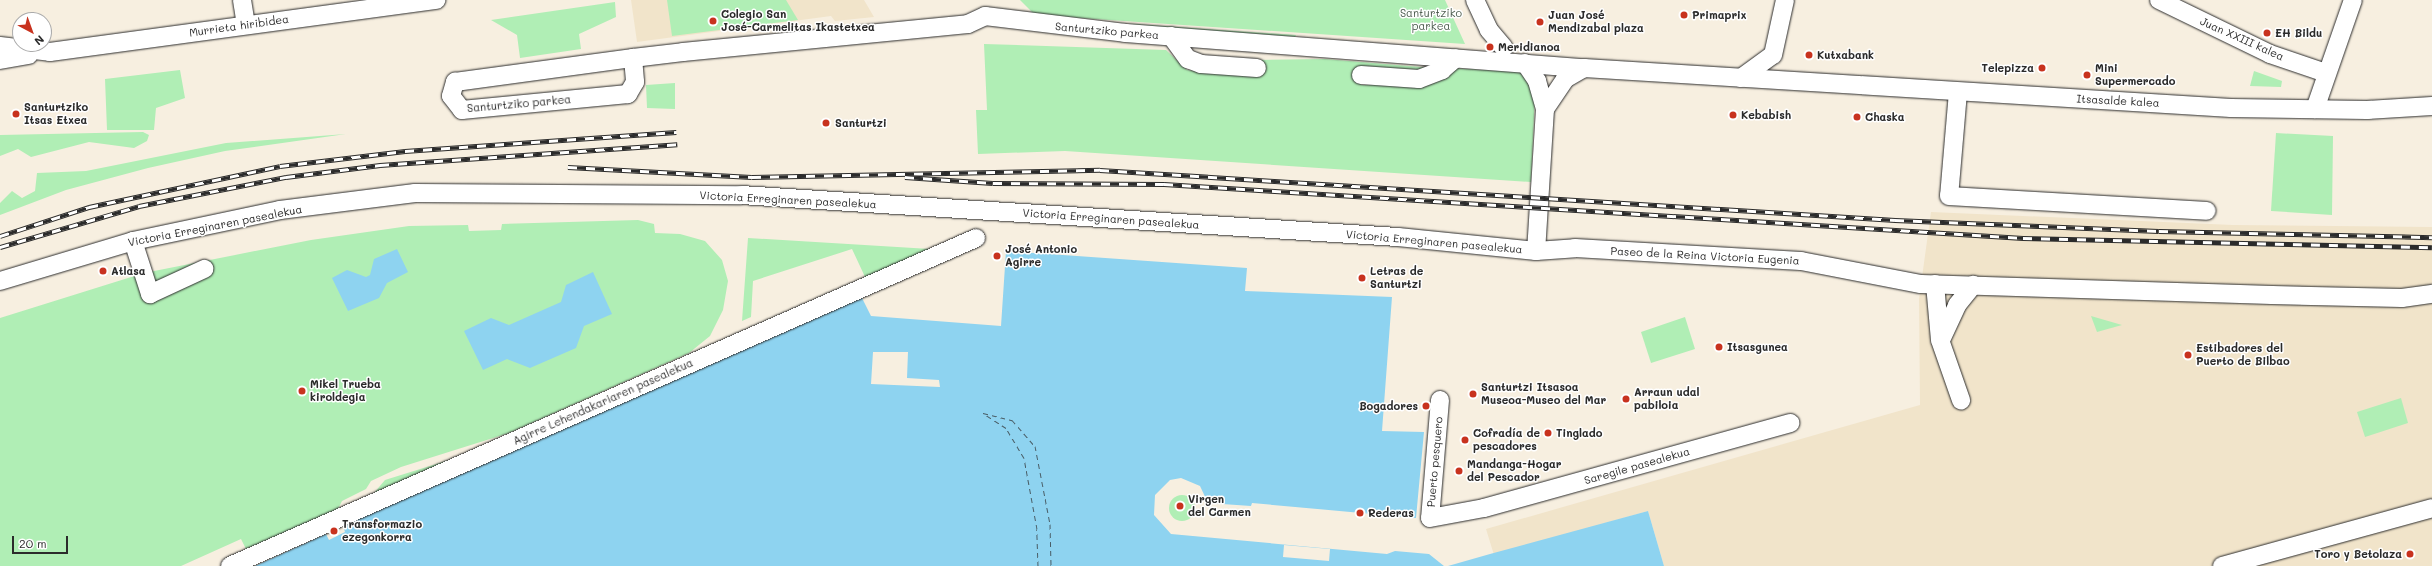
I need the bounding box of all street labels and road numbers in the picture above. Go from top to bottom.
street label: Murrieta hiribidea [188,12,290,40]
street label: Juan XXIII kalea [2198,15,2286,63]
street label: Santurtziko parkea [1054,20,1160,42]
street label: Itsasalde kalea [2076,92,2160,110]
street label: Santurtziko parkea [466,93,572,115]
street label: Victoria Erreginaren pasealekua [699,189,877,211]
street label: Victoria Erreginaren pasealekua [127,203,303,249]
street label: Victoria Erreginaren pasealekua [1022,206,1200,232]
street label: Victoria Erreginaren pasealekua [1345,228,1523,256]
street label: Paseo de la Reina Victoria Eugenia [1610,244,1800,268]
street label: Agirre Lehendakariaren pasealekua [511,356,695,448]
street label: Puerto pesquero [1424,416,1446,508]
street label: Saregile pasealekua [1583,445,1691,487]

